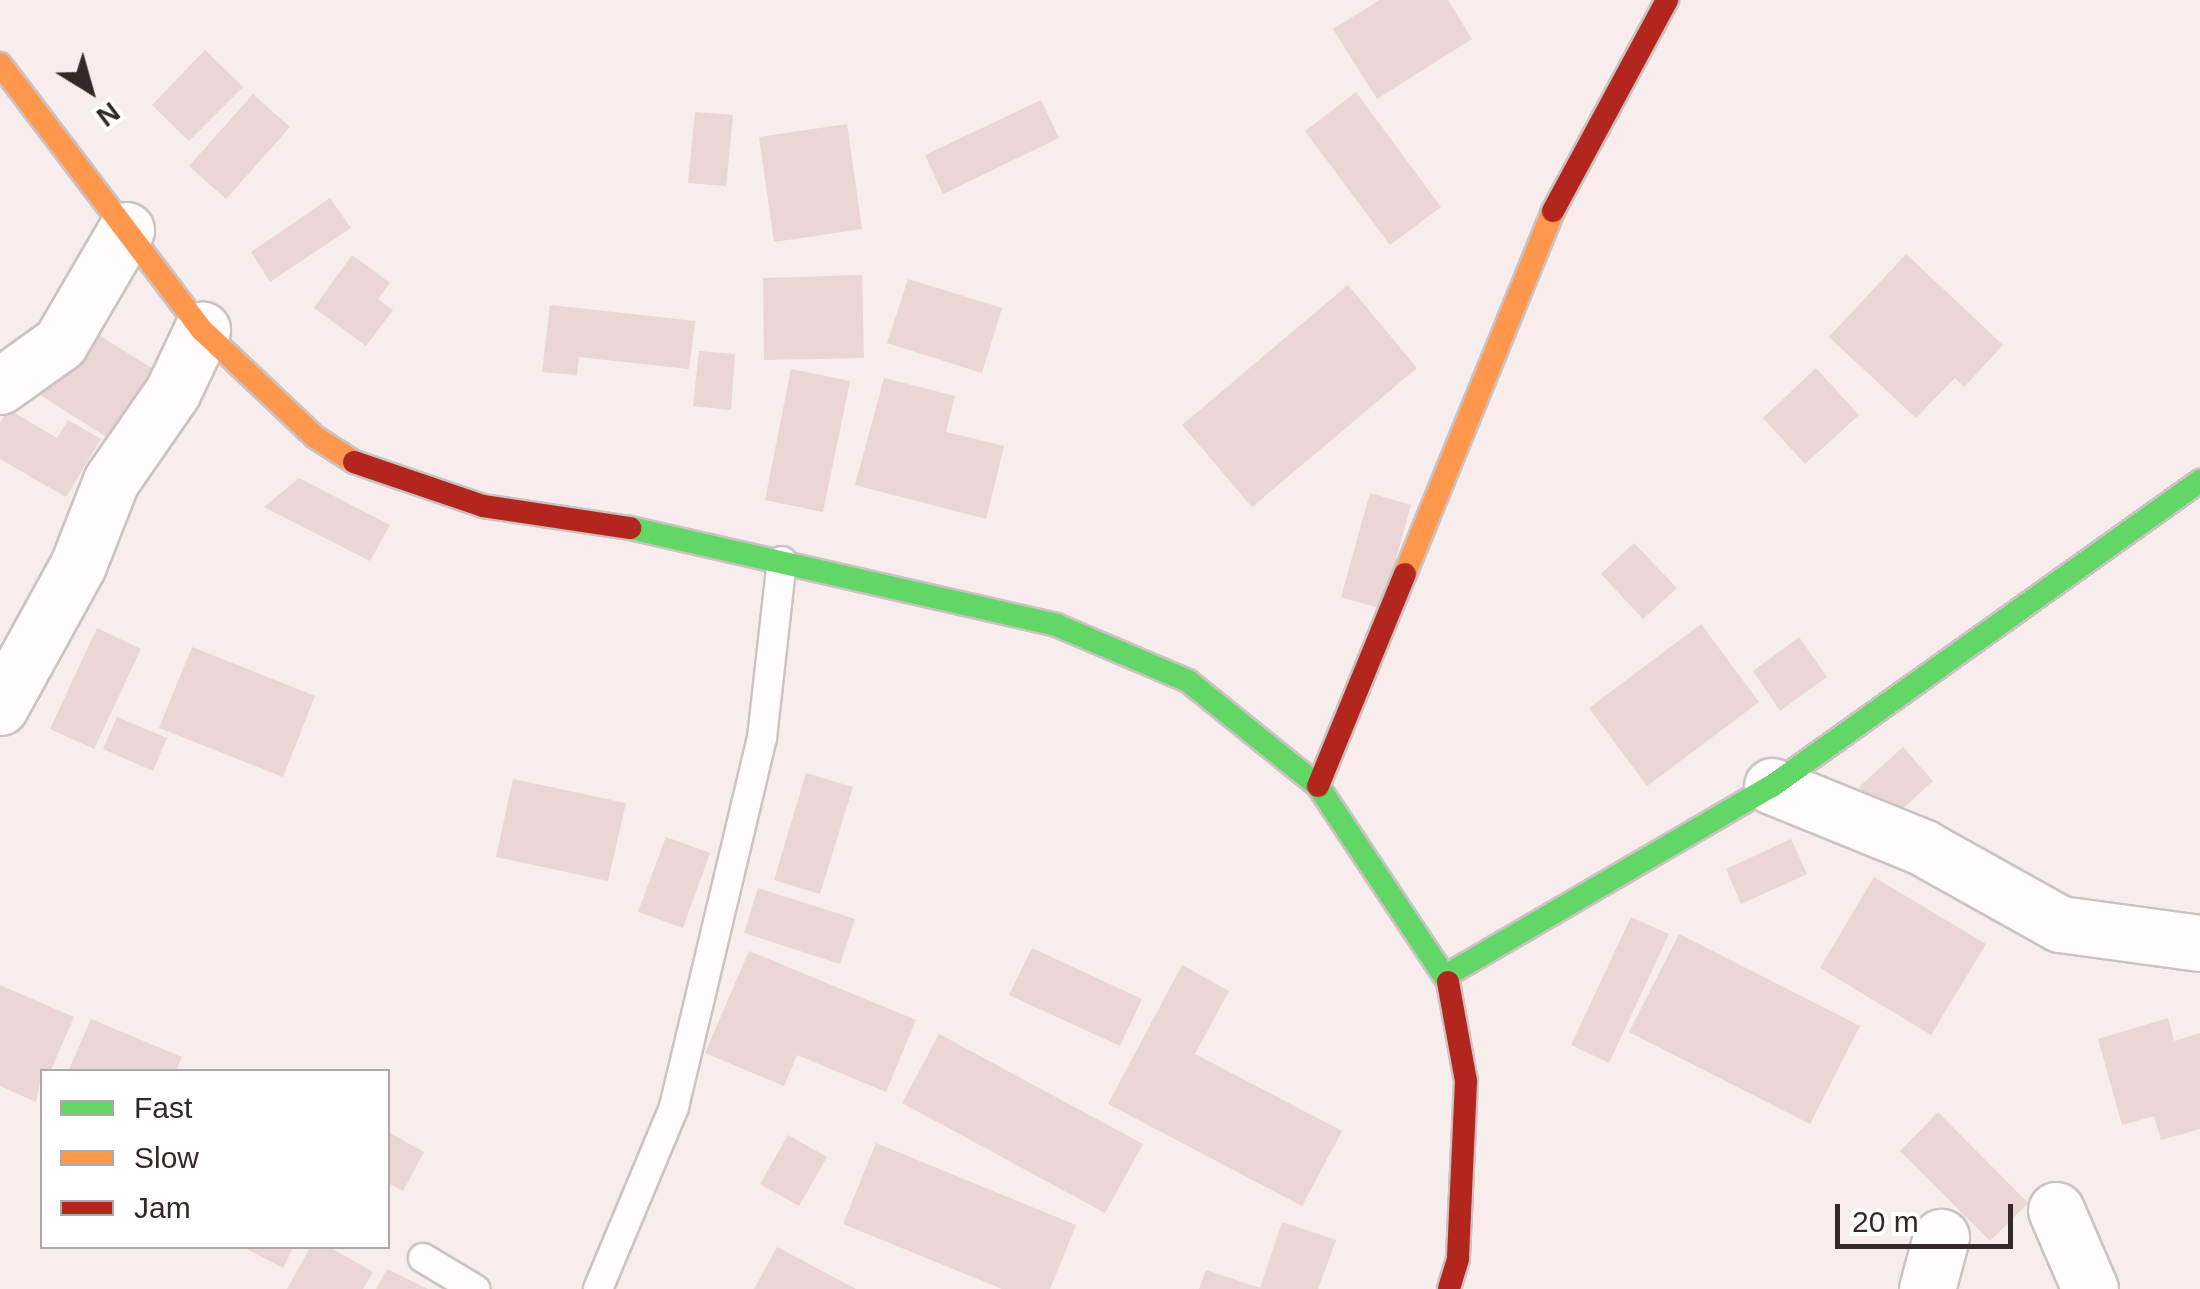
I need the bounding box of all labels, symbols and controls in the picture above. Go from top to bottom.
north arrow [40,40,140,140]
text: N [91,96,126,133]
legend [40,1069,390,1249]
text: Fast [134,1091,192,1124]
text: Slow [134,1141,199,1174]
scale bar [1840,1184,2018,1246]
text: Jam [134,1191,191,1224]
text: 20 m [1852,1205,1919,1238]

